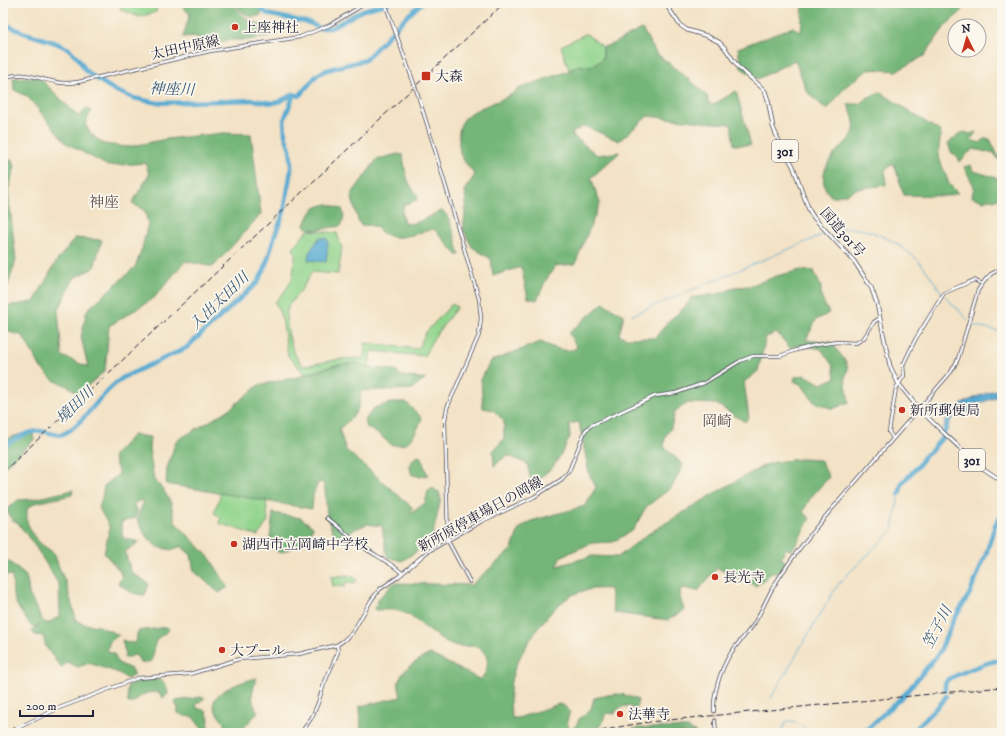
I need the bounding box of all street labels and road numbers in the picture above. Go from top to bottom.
street label: 太田中原線 [149,32,221,64]
road number: 301 [772,140,798,162]
street label: 国道301号 [816,204,869,261]
road number: 301 [959,449,985,471]
street label: 新所原停車場日の岡線 [415,473,546,557]

